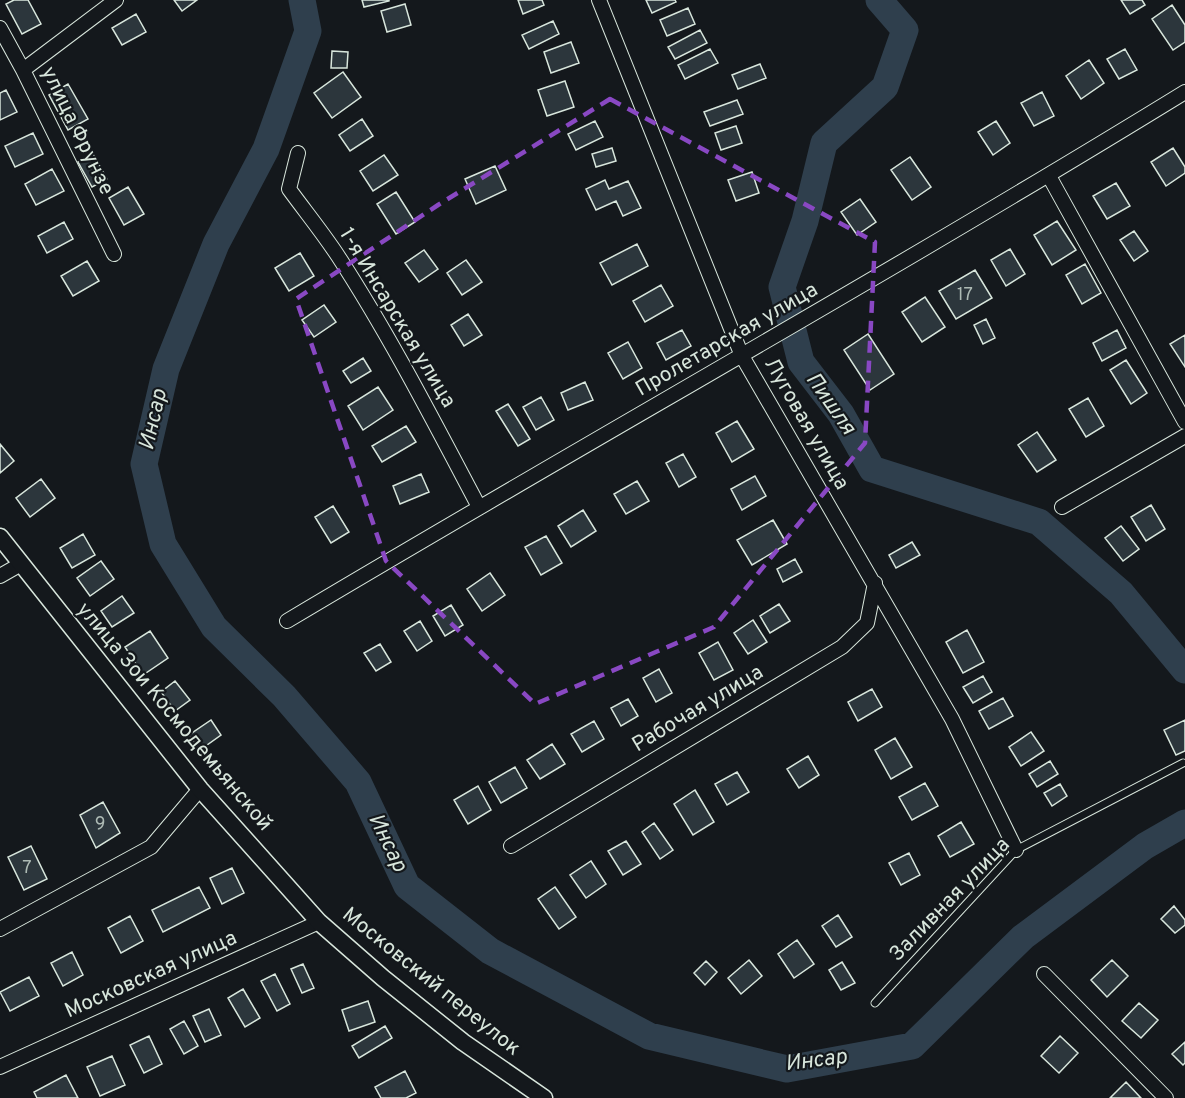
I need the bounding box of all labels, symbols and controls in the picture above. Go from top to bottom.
street label: улица Фрунзе [34,62,120,200]
street label: 1-я Инсарская улица [332,223,462,413]
street label: Пролетарская улица [631,277,823,403]
house number: 17 [957,284,973,307]
street label: Луговая улица [757,353,855,495]
water label: Пишля [799,368,861,441]
water label: Инсар [134,386,174,453]
street label: улица Зои Космодемьянской [70,597,278,837]
street label: Рабочая улица [628,659,768,759]
water label: Инсар [361,809,413,878]
house number: 9 [95,813,105,836]
street label: Заливная улица [884,832,1016,968]
house number: 7 [22,857,32,880]
street label: Московский переулок [336,902,526,1062]
street label: Московская улица [61,925,241,1025]
water label: Инсар [784,1044,849,1078]

